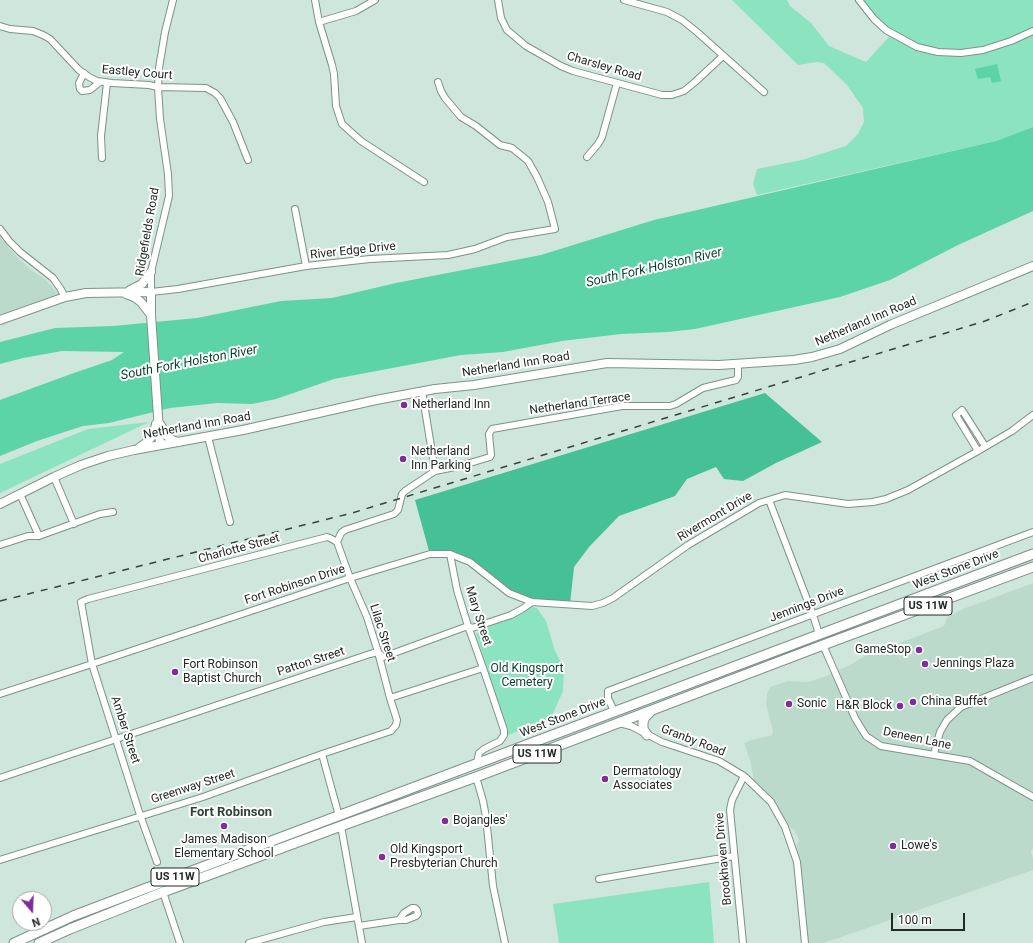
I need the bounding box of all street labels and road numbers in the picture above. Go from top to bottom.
street label: Charsley Road [565,50,643,84]
street label: Eastley Court [101,63,173,83]
street label: Ridgefields Road [133,187,163,277]
street label: River Edge Drive [309,239,397,263]
street label: Netherland Inn Road [813,294,919,350]
street label: Netherland Inn Road [461,349,571,381]
street label: Netherland Terrace [529,390,631,418]
street label: Netherland Inn Road [142,409,252,443]
street label: Rivermont Drive [675,489,755,545]
street label: Charlotte Street [197,531,281,567]
street label: West Stone Drive [911,547,1001,593]
street label: Fort Robinson Drive [243,562,347,608]
street label: Jennings Drive [768,584,846,626]
street label: Mary Street [462,585,494,647]
road number: US 11W [904,597,952,615]
street label: Lilac Street [366,602,398,664]
street label: Patton Street [276,644,346,680]
street label: Amber Street [107,694,143,766]
street label: West Stone Drive [518,695,608,741]
street label: Granby Road [659,722,727,760]
street label: Deneen Lane [882,725,952,753]
road number: US 11W [513,745,561,763]
street label: Greenway Street [149,767,237,807]
street label: Brookhaven Drive [713,812,735,906]
road number: US 11W [151,868,199,886]

